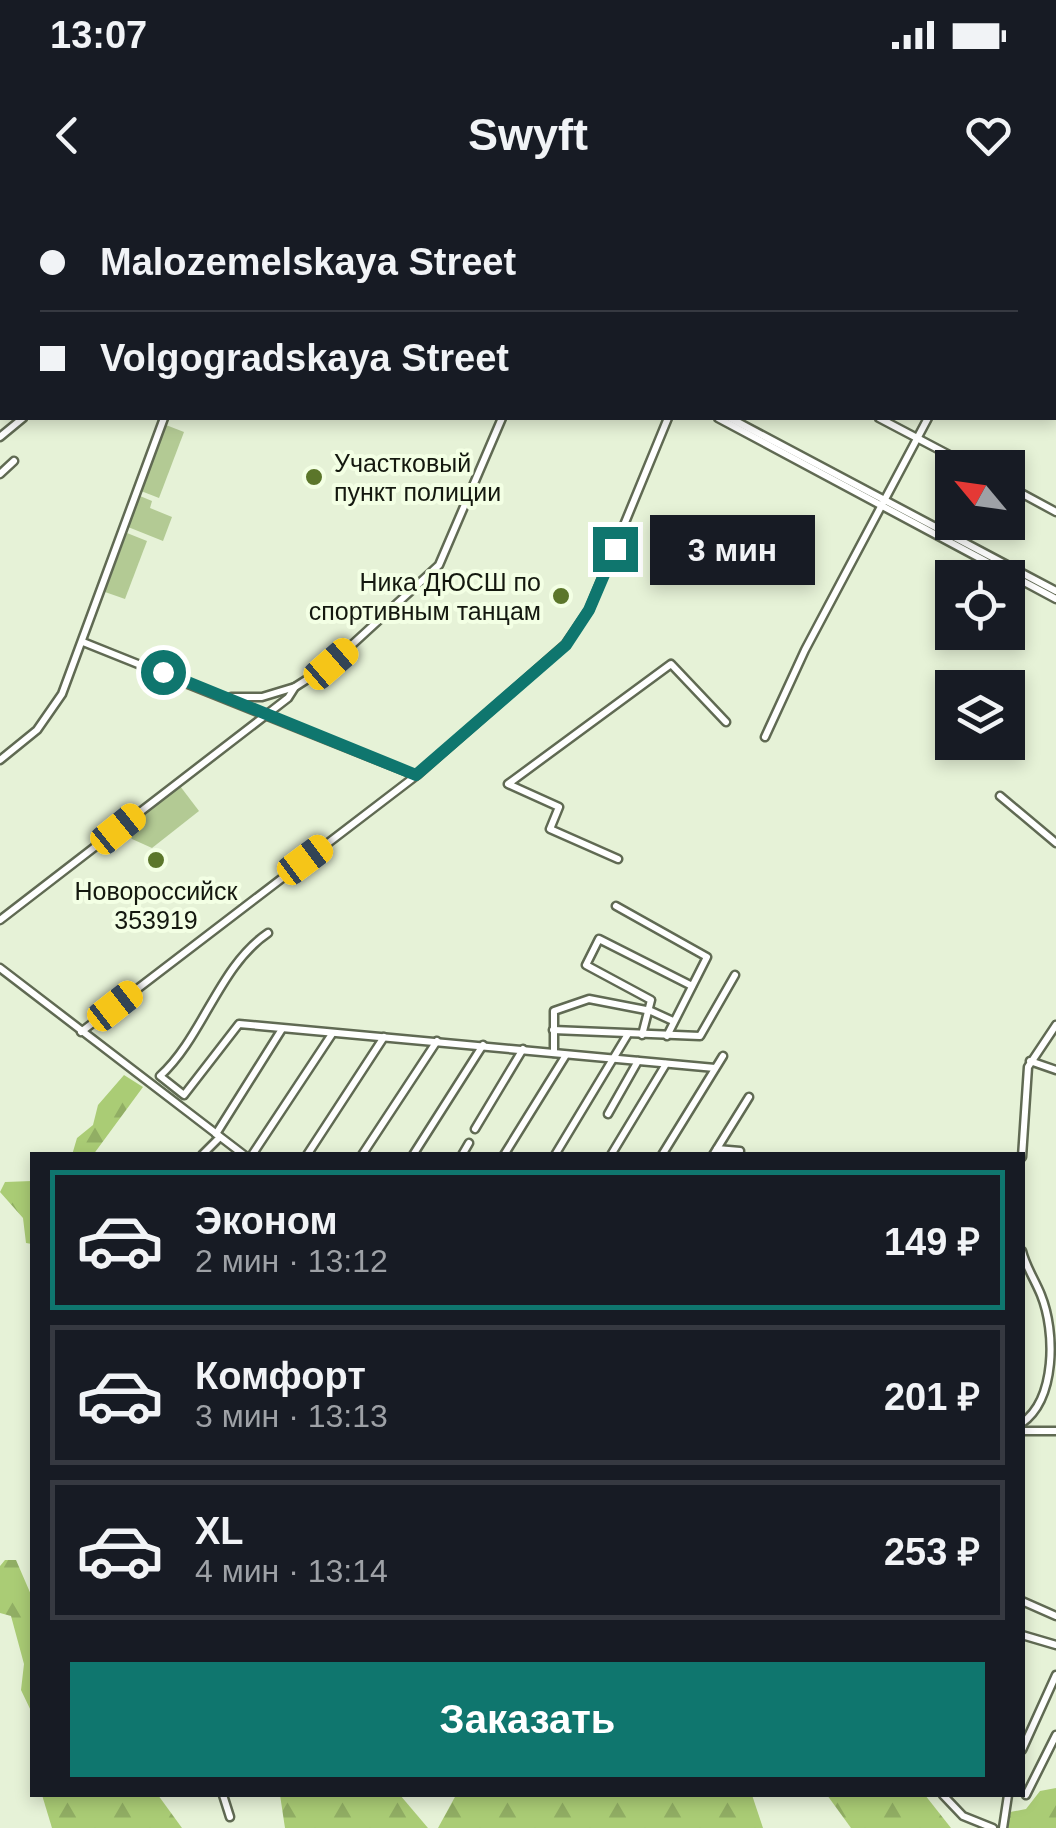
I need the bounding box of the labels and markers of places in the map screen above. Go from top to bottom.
place label: Участковый пункт полиции [334,449,501,506]
marker: Участковый пункт полиции [303,466,325,488]
place label: Ника ДЮСШ по спортивным танцам [309,568,541,625]
marker: Ника ДЮСШ по спортивным танцам [550,585,572,607]
marker: Новороссийск 353919 [145,849,167,871]
place label: Новороссийск 353919 [74,877,239,934]

